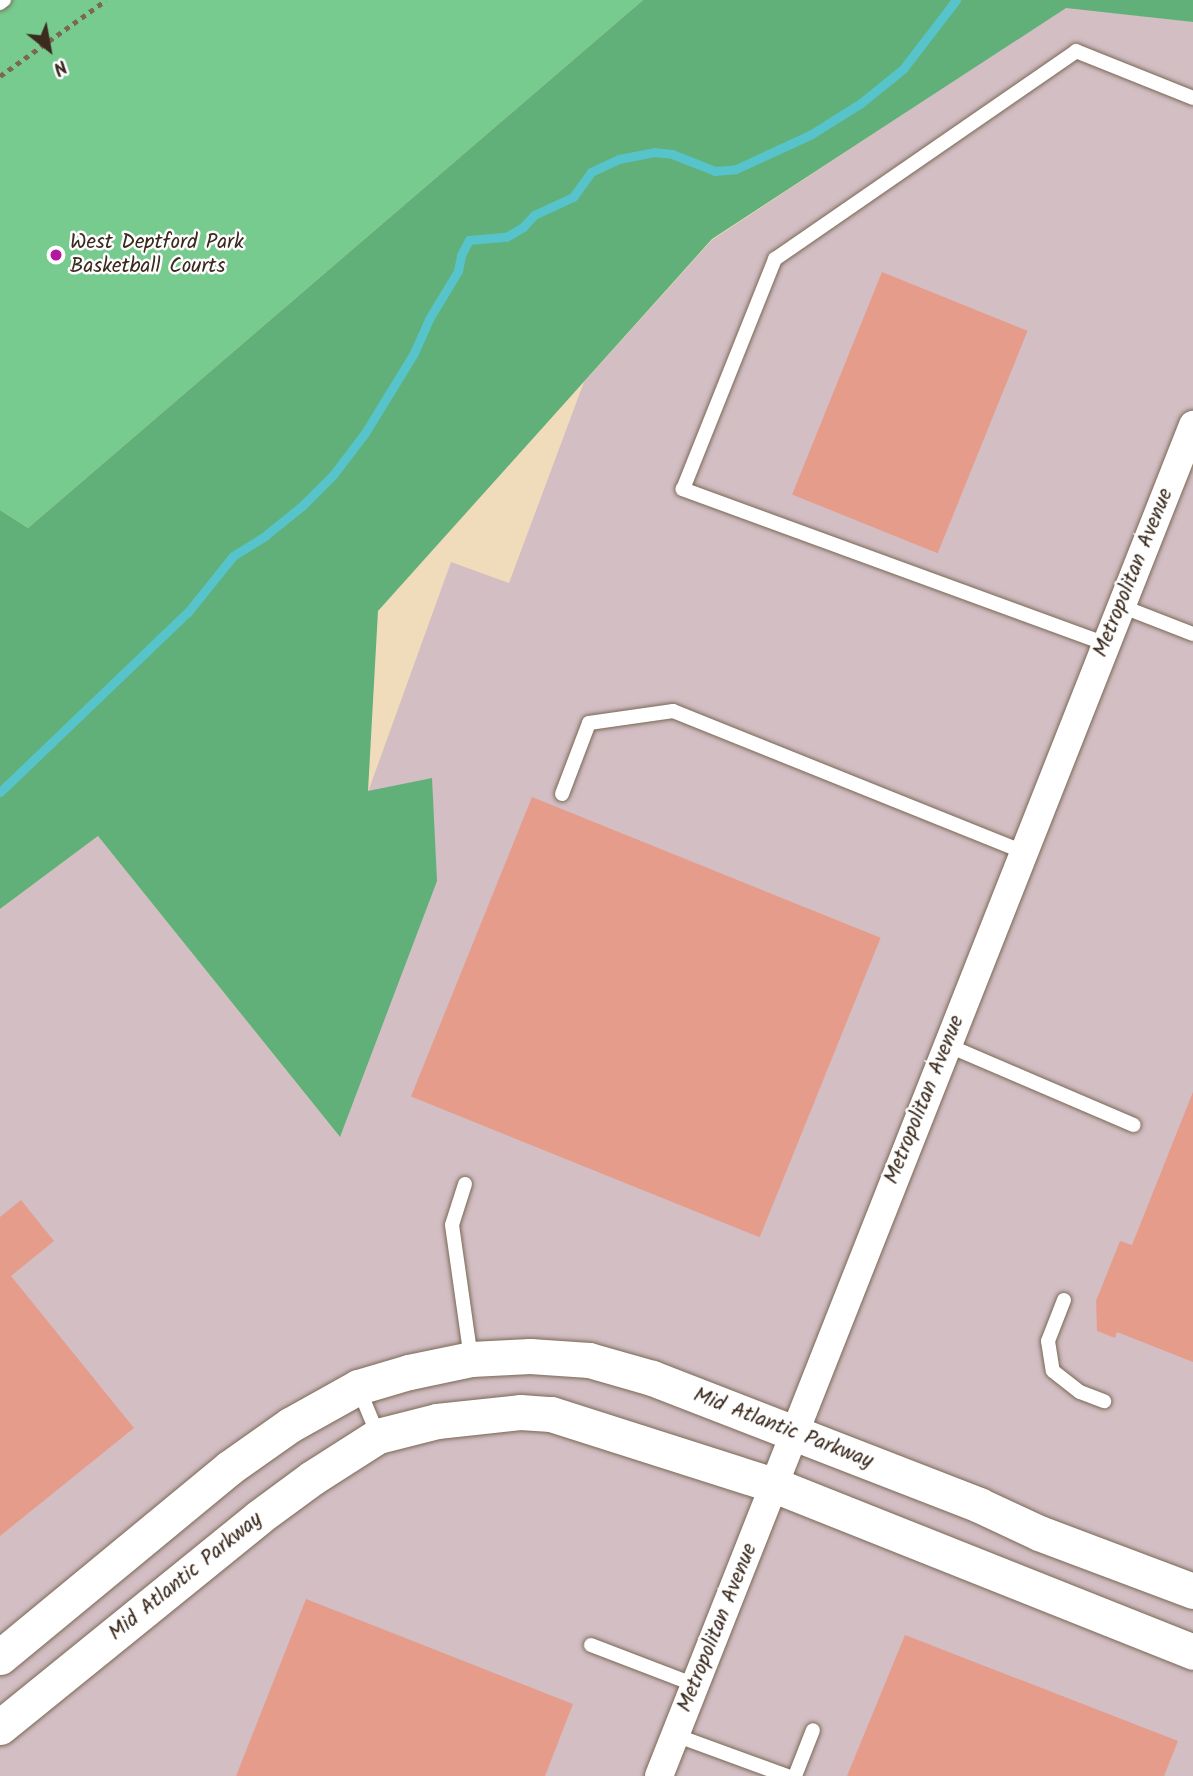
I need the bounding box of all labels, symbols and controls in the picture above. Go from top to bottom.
north arrow [14,14,84,84]
text: N [47,51,73,83]
place label: West Deptford Park Basketball Courts [70,230,244,280]
marker: West Deptford Park Basketball Courts [48,247,64,263]
street label: Metropolitan Avenue [1089,485,1179,661]
street label: Metropolitan Avenue [880,1012,970,1188]
street label: Mid Atlantic Parkway [690,1383,876,1475]
street label: Mid Atlantic Parkway [104,1507,268,1647]
street label: Metropolitan Avenue [673,1540,763,1716]

